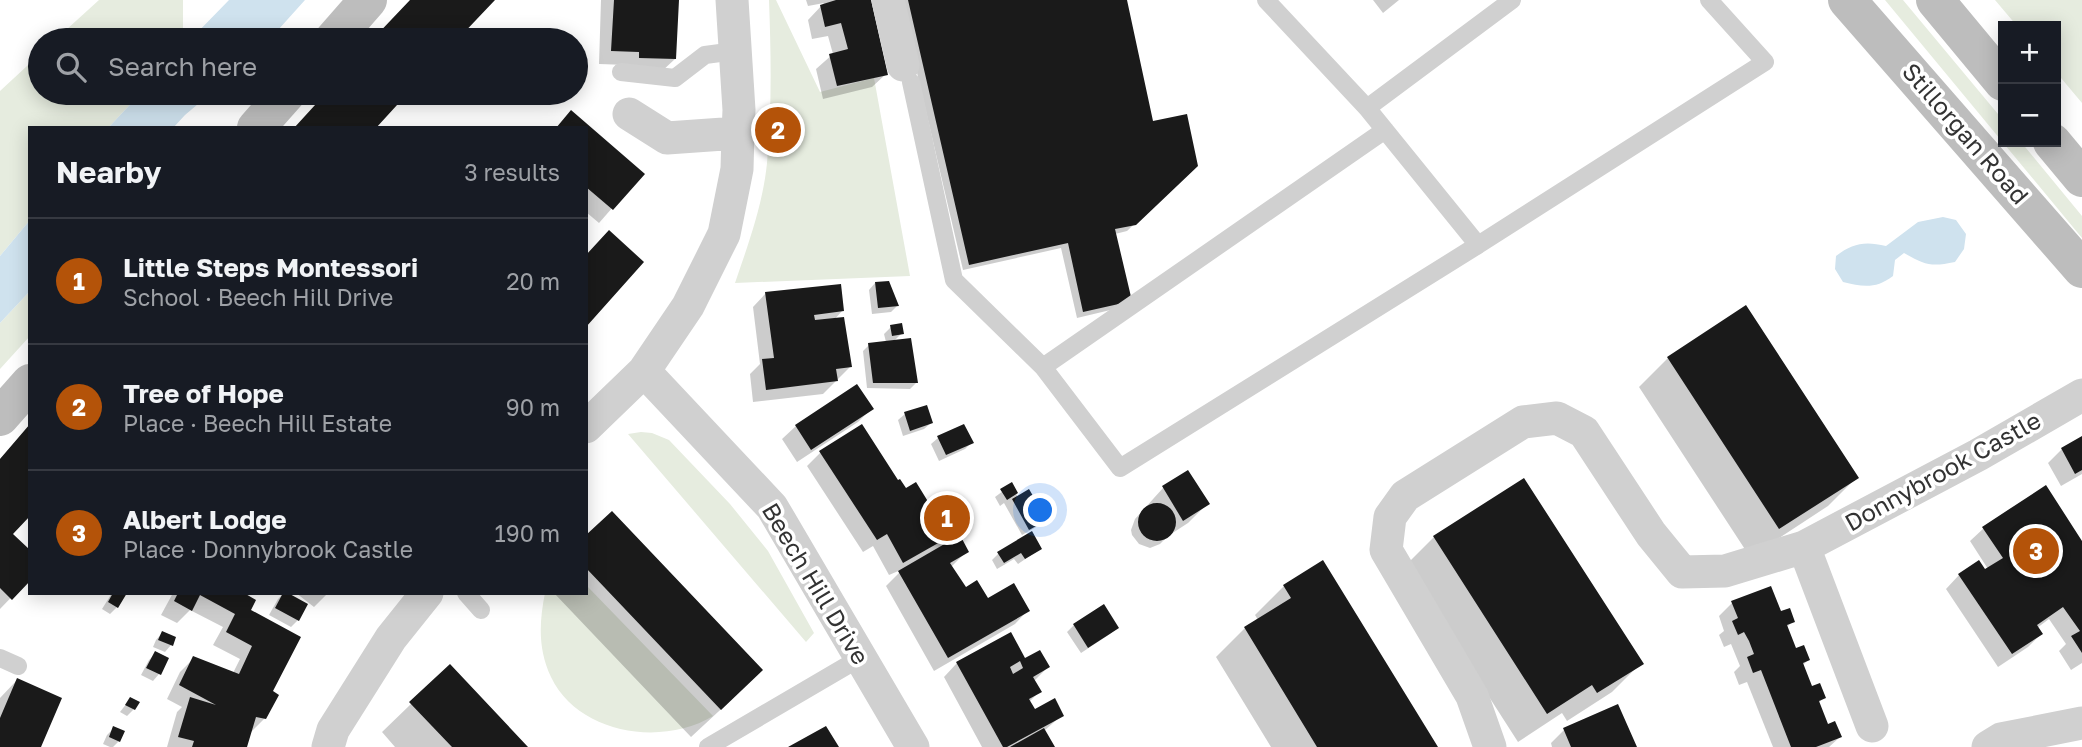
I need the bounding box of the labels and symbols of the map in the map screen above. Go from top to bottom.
street label: Stillorgan Road [1897,57,2035,209]
pin: 2 [755,104,801,156]
street label: Donnybrook Castle [1839,405,2045,537]
pin: 1 [924,492,970,544]
your location [1023,493,1057,527]
street label: Beech Hill Drive [757,497,876,669]
pin: 3 [2013,525,2059,577]

